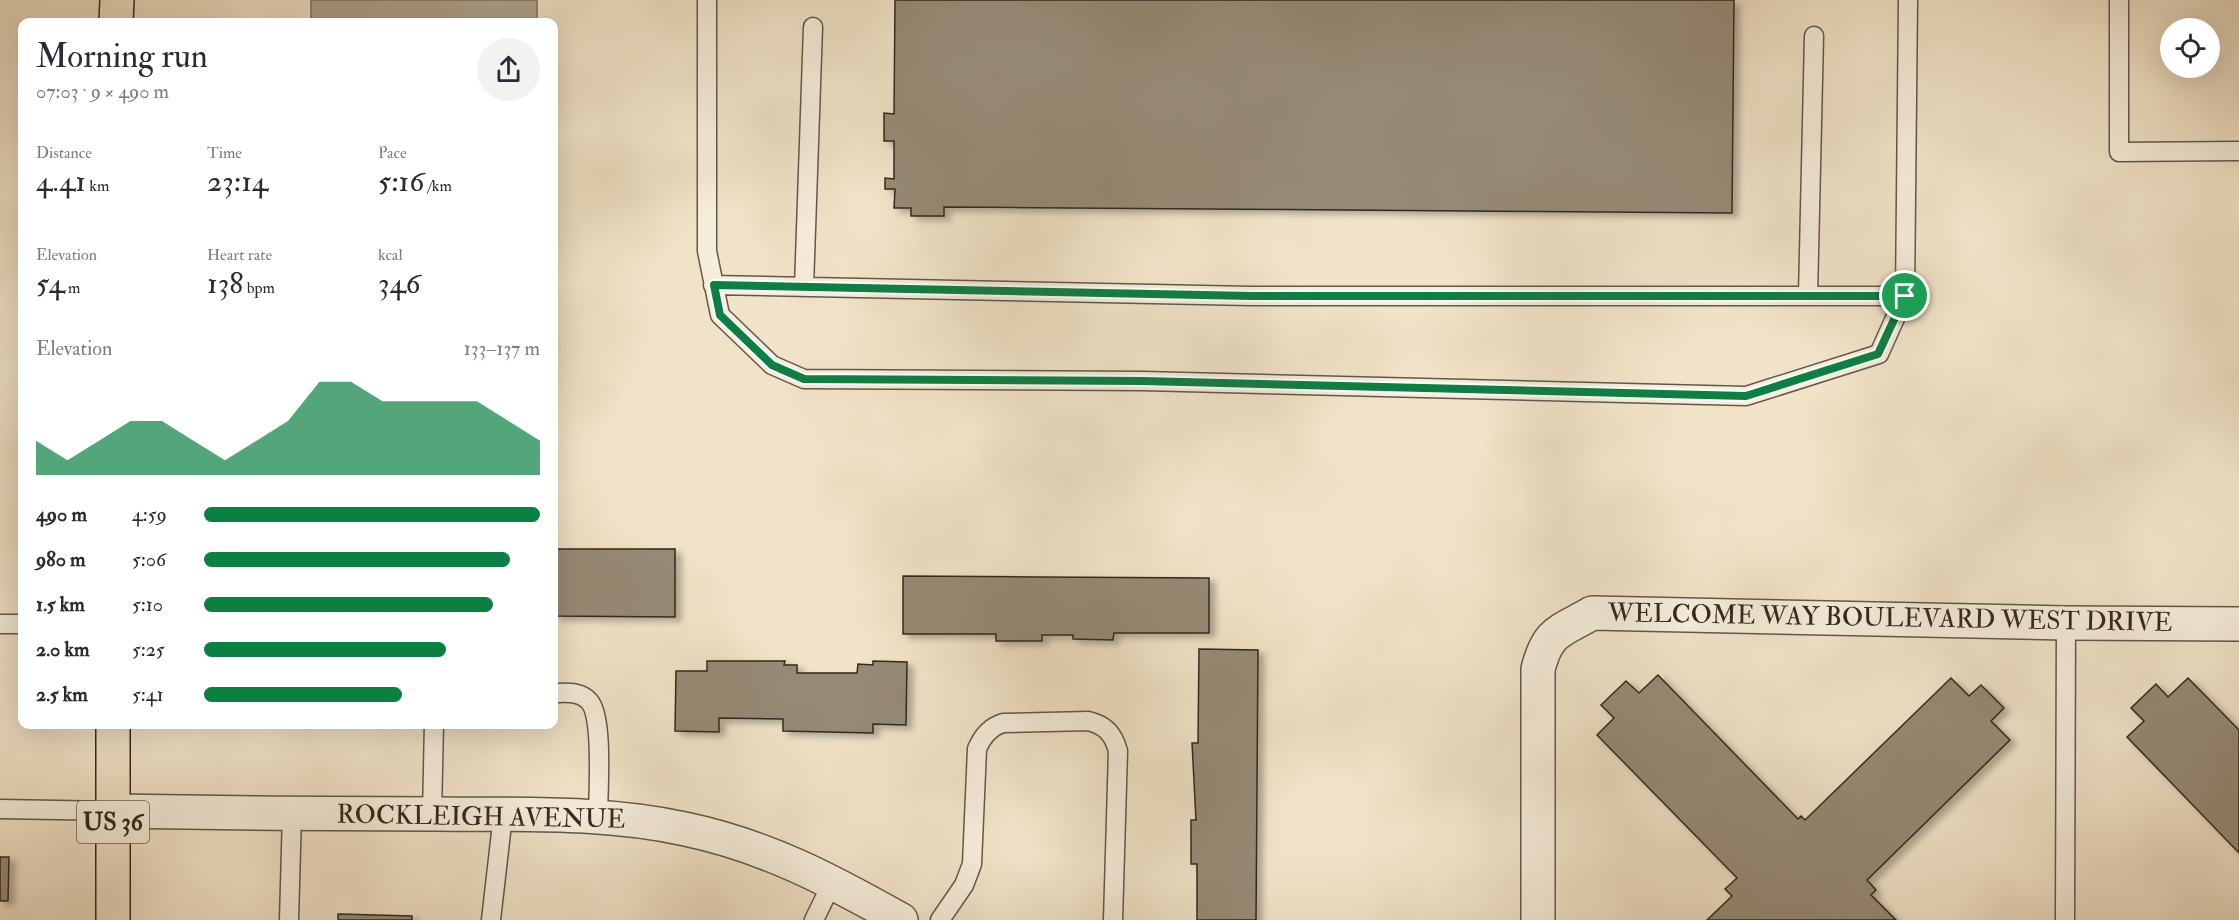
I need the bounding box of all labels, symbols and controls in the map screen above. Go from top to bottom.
map controls [2160,18,2220,78]
button: locate [2160,18,2220,78]
text: Morning run [36,36,208,77]
button: share [477,38,540,101]
text: 07:03 · 9 × 490 m [36,79,169,104]
text: Distance [36,143,92,163]
text: Time [207,143,242,163]
text: Pace [378,143,407,163]
text: 4.41 [36,163,86,200]
text: 23:14 [207,163,268,200]
text: 5:16 [378,163,424,200]
text: km [86,176,109,196]
text: /km [424,176,452,196]
text: Elevation [36,245,97,265]
text: Heart rate [207,245,272,265]
text: kcal [378,245,403,265]
text: 54 [36,265,65,302]
text: 138 [207,265,243,302]
text: 346 [378,265,421,302]
pin [1879,270,1930,321]
text: m [65,278,80,298]
text: bpm [243,278,275,298]
icon: arrive [1888,279,1921,312]
text: Elevation [36,336,112,361]
text: 133–137 m [464,336,540,361]
text: 490 m [36,502,87,527]
text: 4:59 [132,502,167,527]
text: 980 m [36,547,86,572]
text: 5:06 [132,547,166,572]
text: 1.5 km [36,592,85,617]
text: 5:10 [132,592,163,617]
street label: WELCOME WAY BOULEVARD WEST DRIVE [1606,597,2173,639]
text: 2.0 km [36,637,90,662]
text: 5:25 [132,637,165,662]
text: 2.5 km [36,682,88,707]
text: 5:41 [132,682,164,707]
street label: ROCKLEIGH AVENUE [336,798,626,836]
road number: US 36 [77,801,149,843]

